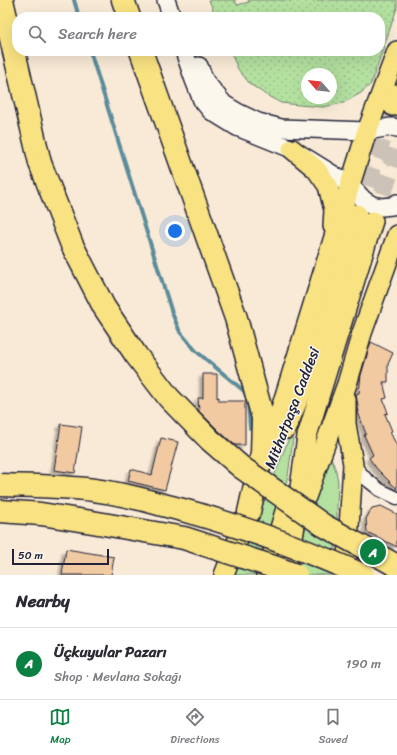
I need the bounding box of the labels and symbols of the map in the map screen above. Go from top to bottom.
north arrow [301,68,337,104]
your location [165,221,185,241]
street label: Mithatpaşa Caddesi [257,343,327,473]
pin: A [360,537,386,567]
scale bar [12,547,109,566]

